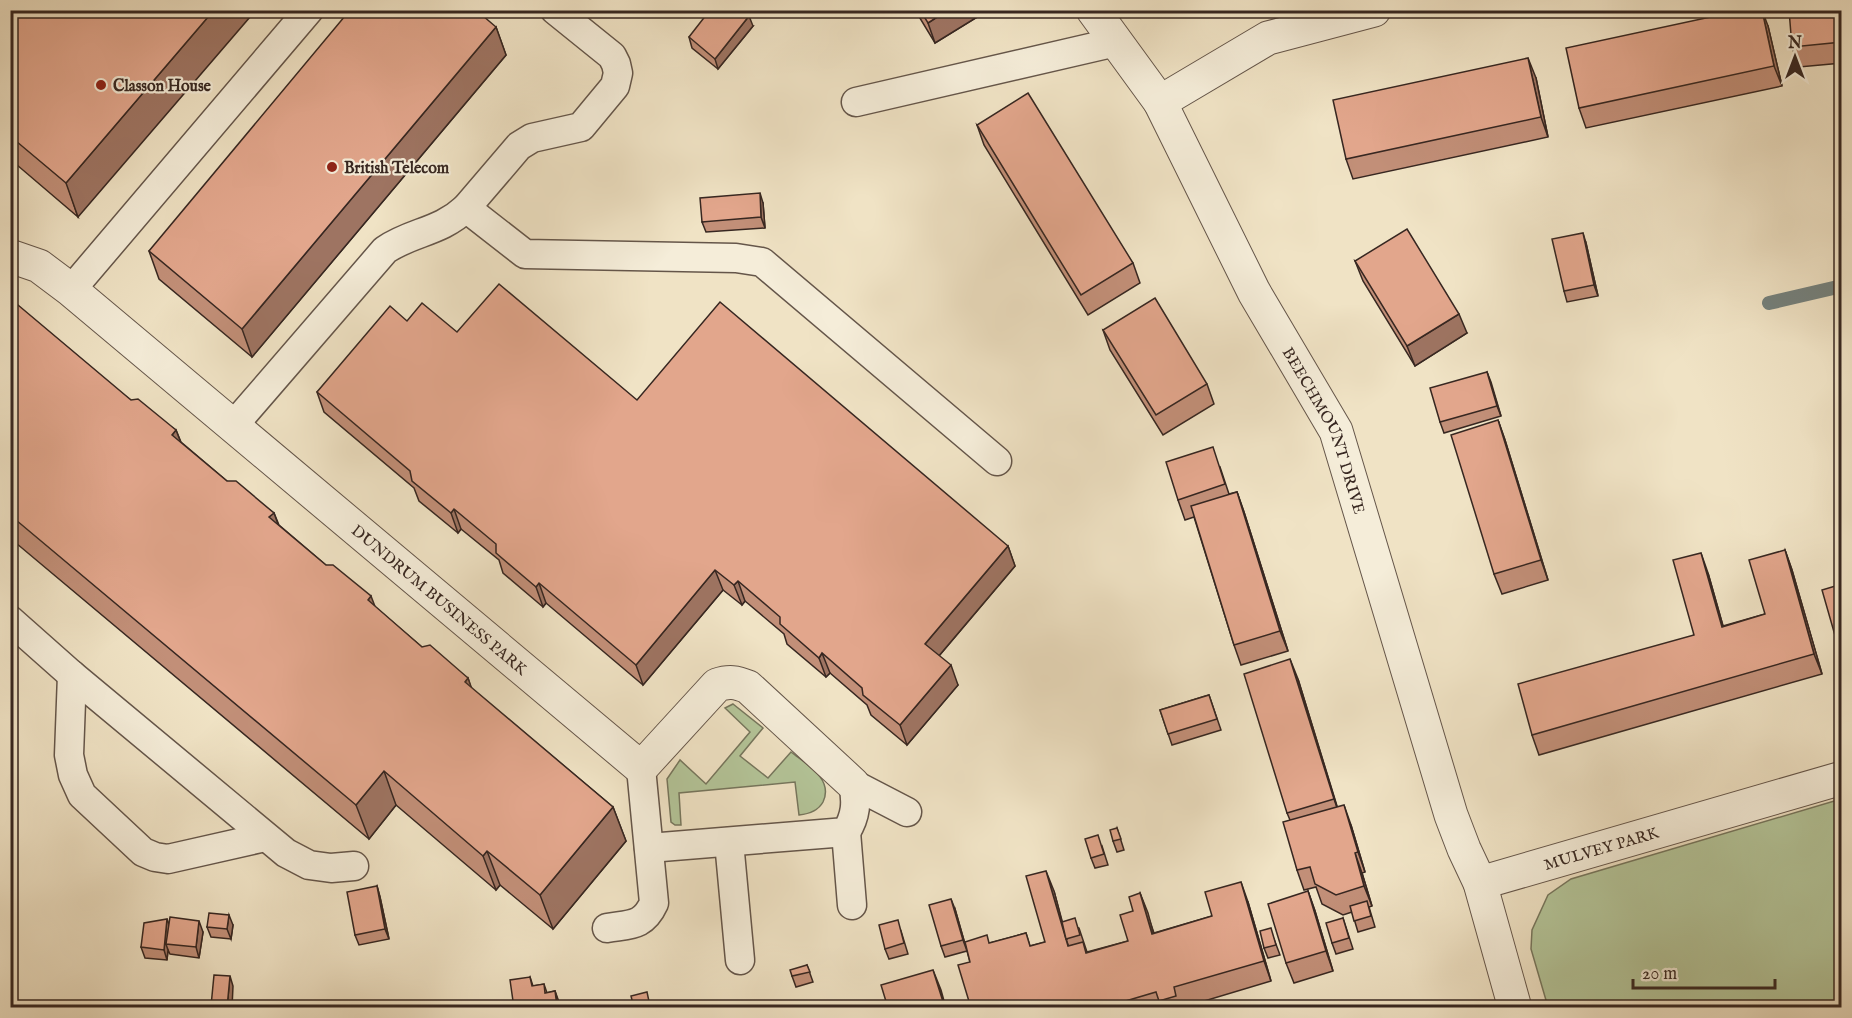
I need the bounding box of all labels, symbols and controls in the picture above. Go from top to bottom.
north arrow [1765,27,1825,87]
text: N [1787,34,1802,54]
place label: Classon House [113,77,212,97]
marker: Classon House [94,78,108,92]
place label: British Telecom [344,159,450,179]
marker: British Telecom [325,160,339,174]
street label: BEECHMOUNT DRIVE [1277,344,1368,517]
street label: DUNDRUM BUSINESS PARK [347,521,531,681]
street label: MULVEY PARK [1542,824,1662,876]
scale bar [1633,952,1776,990]
text: 20 m [1642,963,1677,986]

